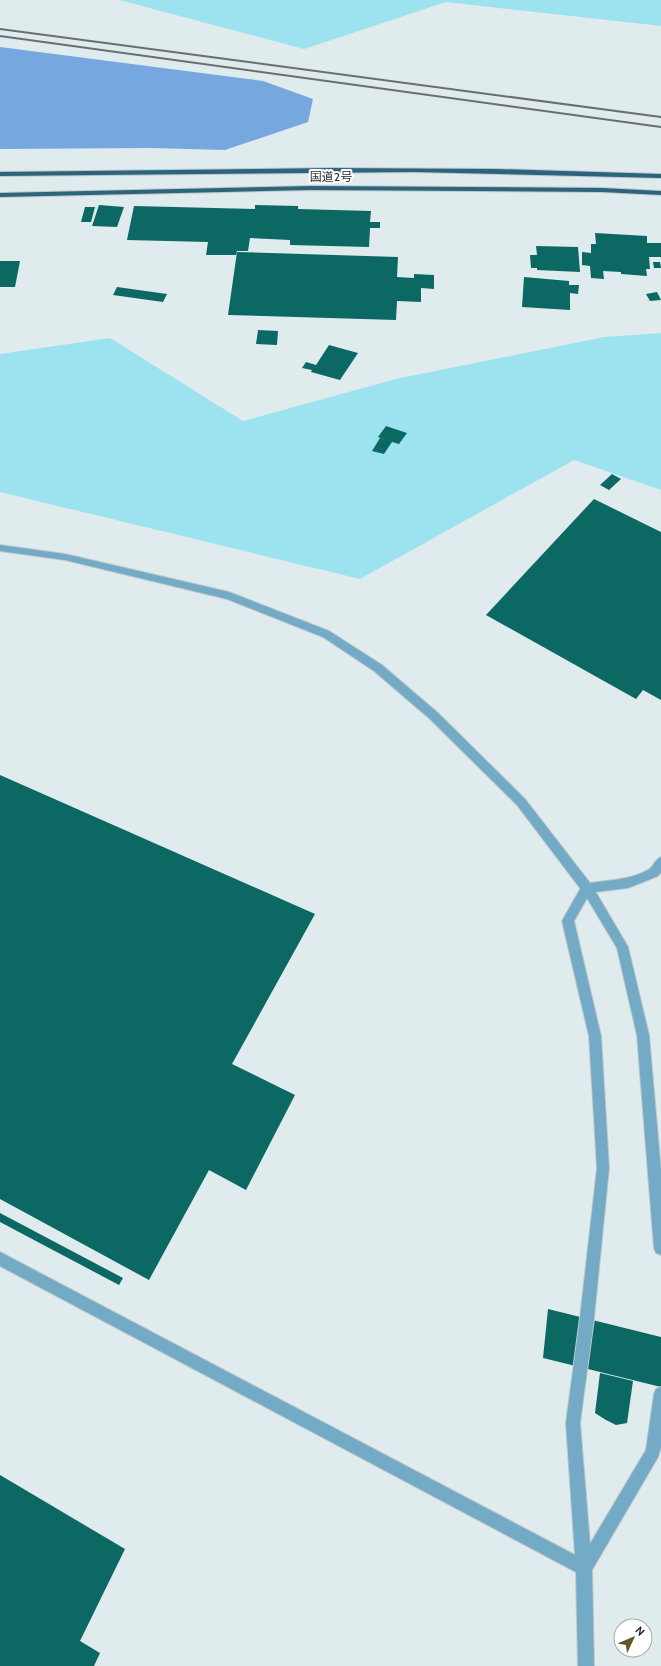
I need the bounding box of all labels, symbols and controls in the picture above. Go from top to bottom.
street label: 国道2号 [310,169,352,184]
north arrow [613,1618,653,1658]
text: N [632,1623,648,1639]

